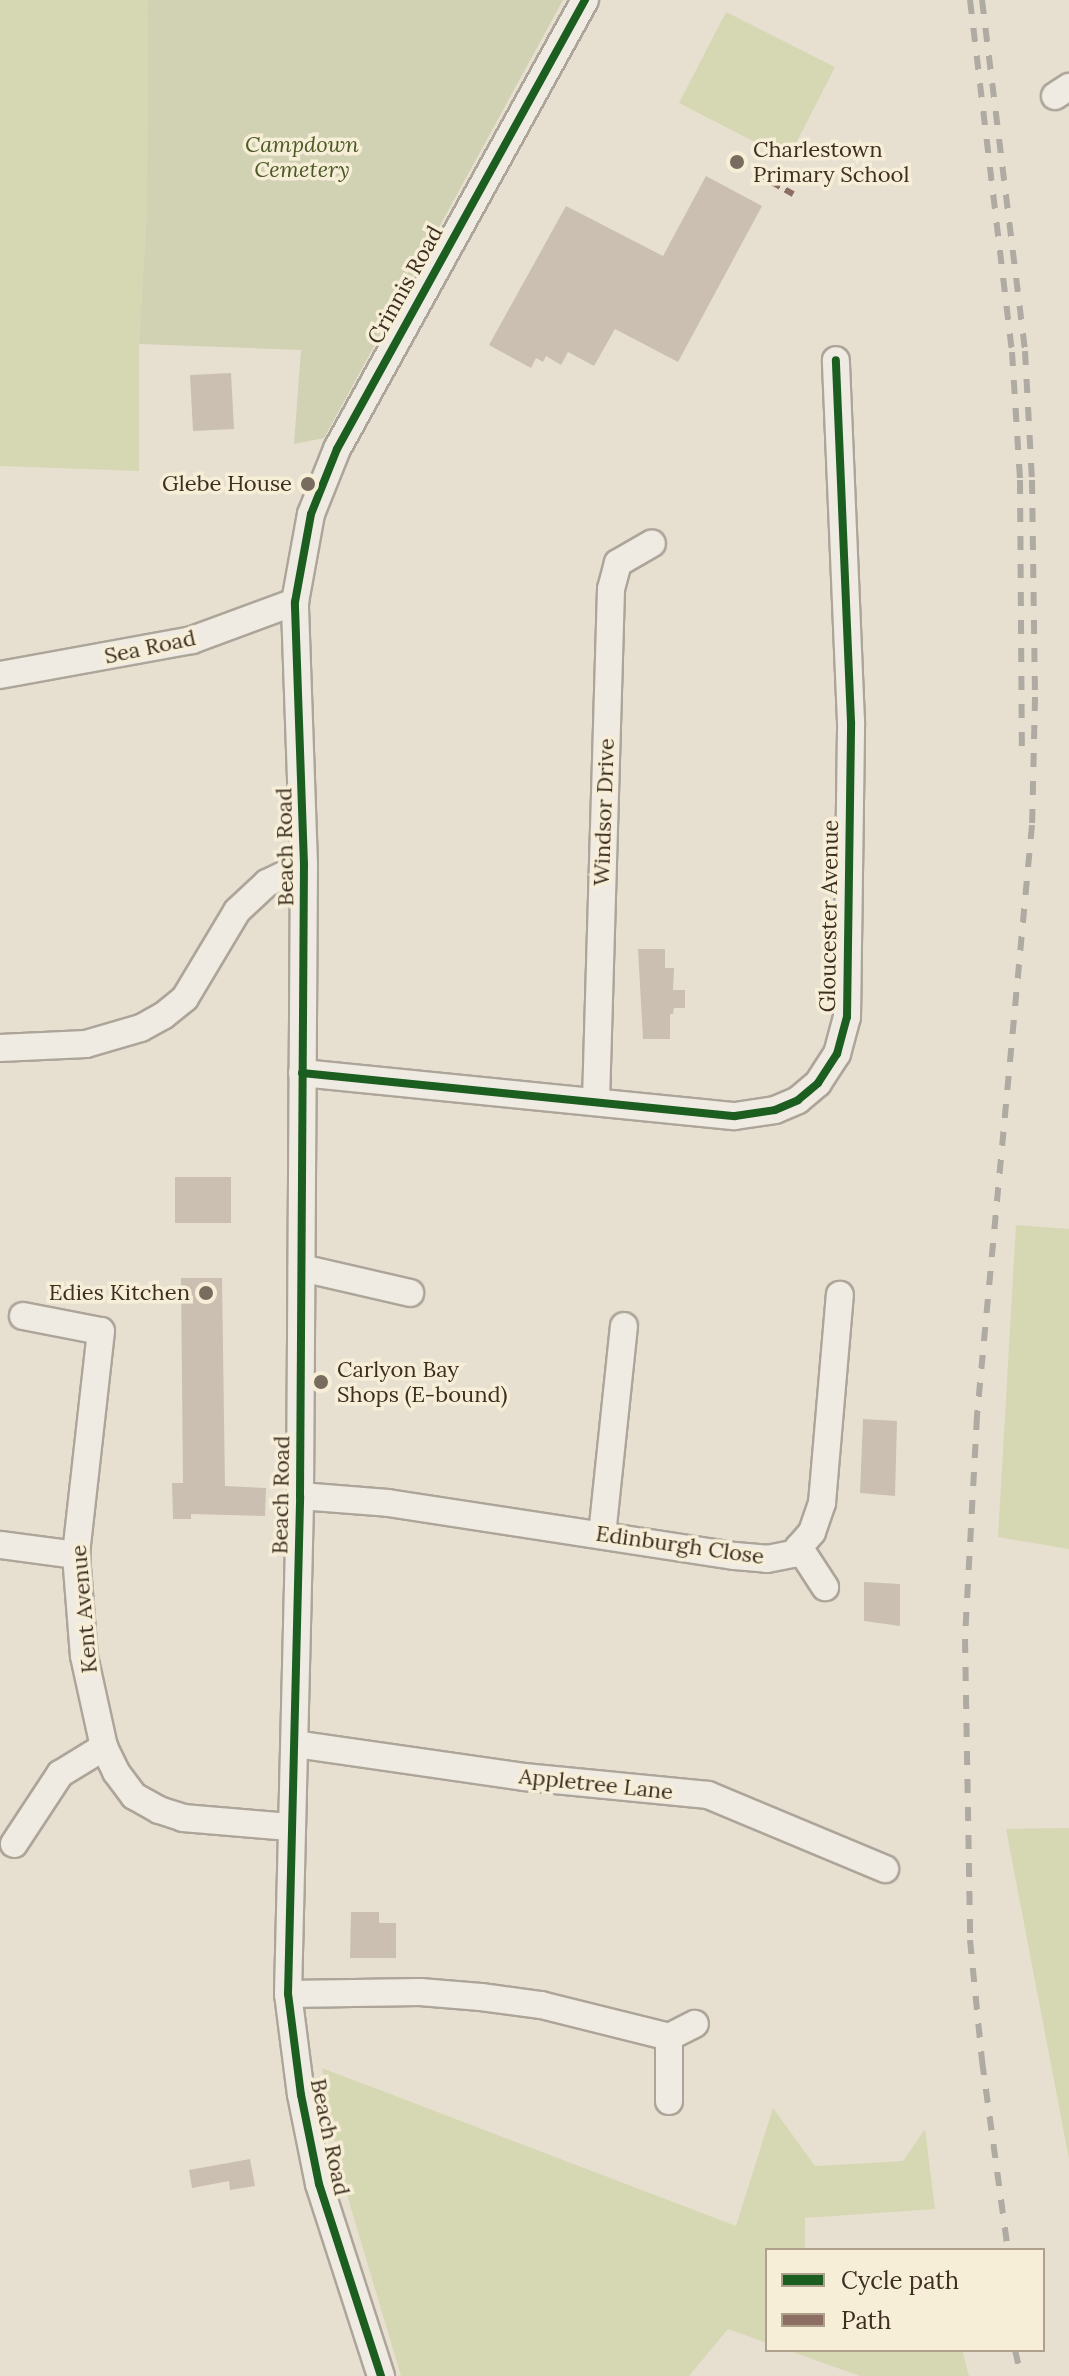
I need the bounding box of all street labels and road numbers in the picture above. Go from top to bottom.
street label: Crinnis Road [362,221,448,349]
street label: Sea Road [102,624,198,670]
street label: Windsor Drive [588,738,620,886]
street label: Beach Road [271,787,299,907]
street label: Gloucester Avenue [814,819,844,1013]
street label: Beach Road [267,1435,295,1555]
street label: Edinburgh Close [594,1520,766,1570]
street label: Kent Avenue [65,1544,103,1674]
street label: Appletree Lane [518,1763,674,1805]
street label: Beach Road [305,2076,355,2198]

